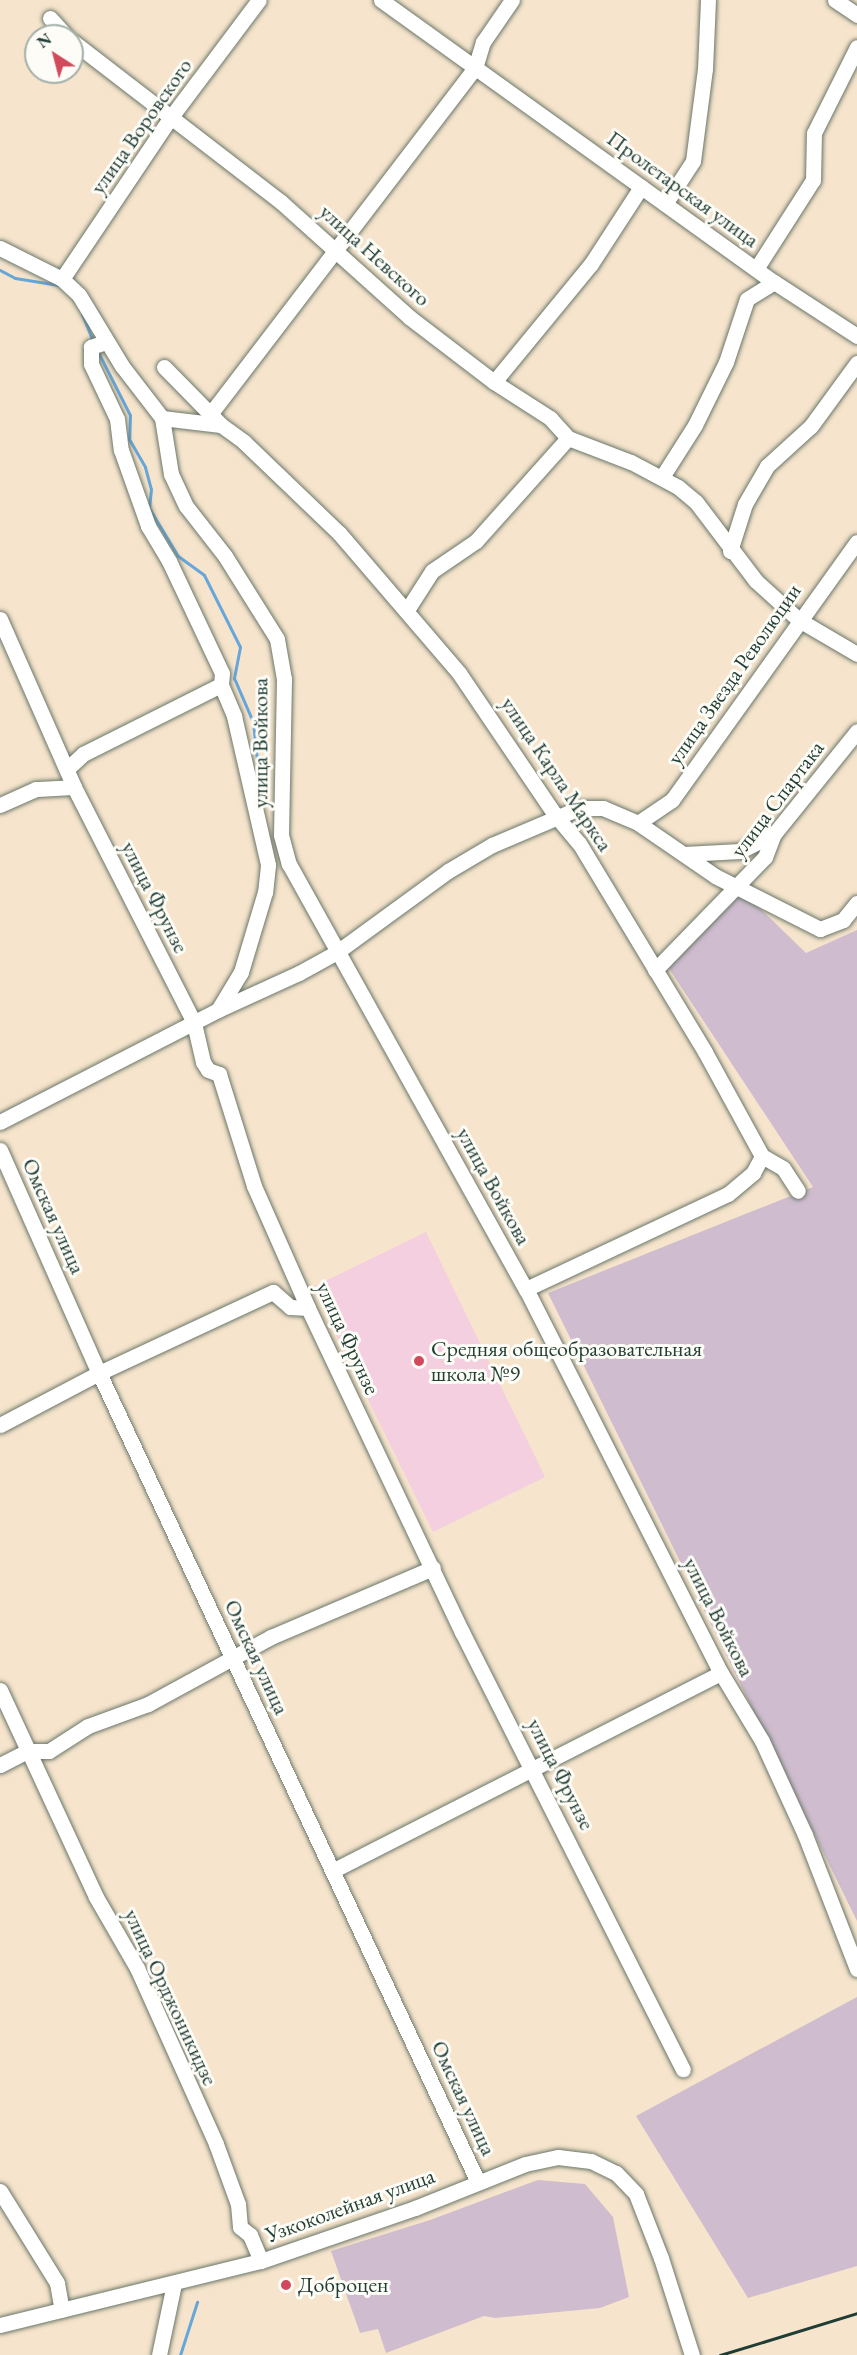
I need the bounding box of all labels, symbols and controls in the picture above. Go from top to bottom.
north arrow [24,24,84,84]
text: N [33,28,56,53]
street label: улица Воровского [84,53,198,199]
street label: Пролетарская улица [602,125,764,253]
street label: улица Невского [314,198,436,312]
street label: улица Звезда Революции [662,578,806,770]
street label: улица Войкова [247,678,273,808]
street label: улица Карла Маркса [496,692,618,856]
street label: улица Спартака [725,735,829,863]
street label: улица Фрунзе [116,837,194,957]
street label: улица Войкова [451,1123,537,1249]
street label: Омская улица [17,1154,91,1278]
street label: улица Фрунзе [310,1277,386,1399]
place label: Средняя общеобразовательная школа №9 [431,1335,702,1386]
marker: Средняя общеобразовательная школа №9 [412,1354,426,1368]
street label: улица Войкова [678,1553,760,1681]
street label: Омская улица [219,1595,295,1719]
street label: улица Фрунзе [522,1714,600,1834]
street label: улица Орджоникидзе [119,1905,223,2089]
street label: Омская улица [426,2036,502,2160]
street label: Узкоколейная улица [262,2162,438,2248]
place label: Доброцен [298,2272,388,2298]
marker: Доброцен [279,2278,293,2292]

